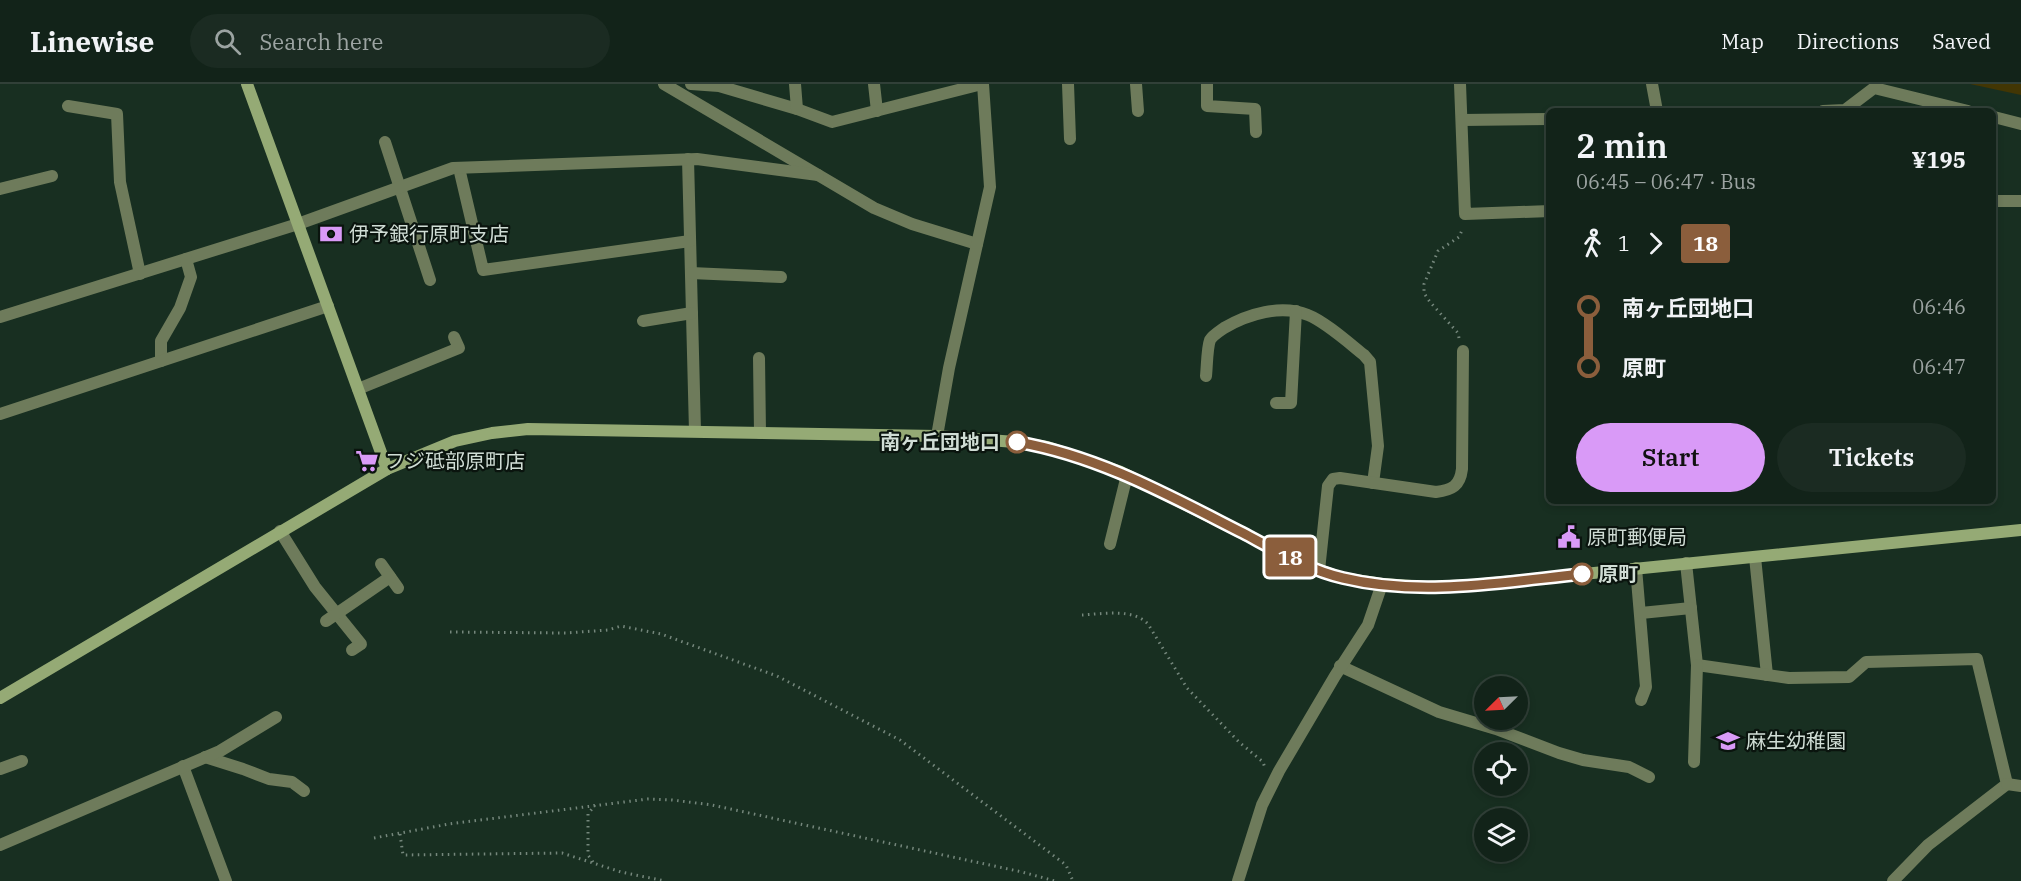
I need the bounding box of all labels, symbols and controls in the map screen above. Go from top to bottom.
search box [190,14,610,68]
text: Linewise [30,23,154,60]
icon: search [211,25,244,58]
text: Search here [259,27,383,56]
text: Map [1721,27,1764,55]
text: Directions [1797,27,1899,55]
text: Saved [1932,27,1991,55]
text: 2 min [1576,124,1668,167]
text: ¥195 [1911,145,1966,174]
text: 06:45 – 06:47 · Bus [1576,168,1756,195]
place label: 伊予銀行原町支店 [349,220,509,247]
bank icon: 伊予銀行原町支店 [318,221,344,247]
icon: walk [1576,227,1609,260]
icon: forward [1639,227,1672,260]
text: 18 [1693,229,1718,257]
text: 1 [1618,230,1630,257]
text: 南ヶ丘団地口 [1622,293,1754,322]
text: 06:46 [1912,293,1966,320]
text: 原町 [1622,353,1666,382]
text: 06:47 [1912,353,1966,380]
button: Start [1576,423,1765,492]
button: Tickets [1777,423,1966,492]
place label: 南ヶ丘団地口 [880,428,1000,455]
marker: 南ヶ丘団地口 [1006,431,1028,453]
place label: フジ砥部原町店 [385,447,525,474]
supermarket icon: フジ砥部原町店 [354,448,380,474]
place label: 原町郵便局 [1587,523,1687,550]
public building icon: 原町郵便局 [1556,524,1582,550]
line badge: 18 [1263,538,1317,576]
text: 18 [1277,543,1303,571]
place label: 原町 [1598,560,1638,587]
marker: 原町 [1571,563,1593,585]
north arrow [1474,676,1528,730]
map controls [1474,676,1528,862]
place label: 麻生幼稚園 [1746,727,1846,754]
school or university icon: 麻生幼稚園 [1715,728,1741,754]
button: locate [1474,742,1528,796]
button: layers [1474,808,1528,862]

